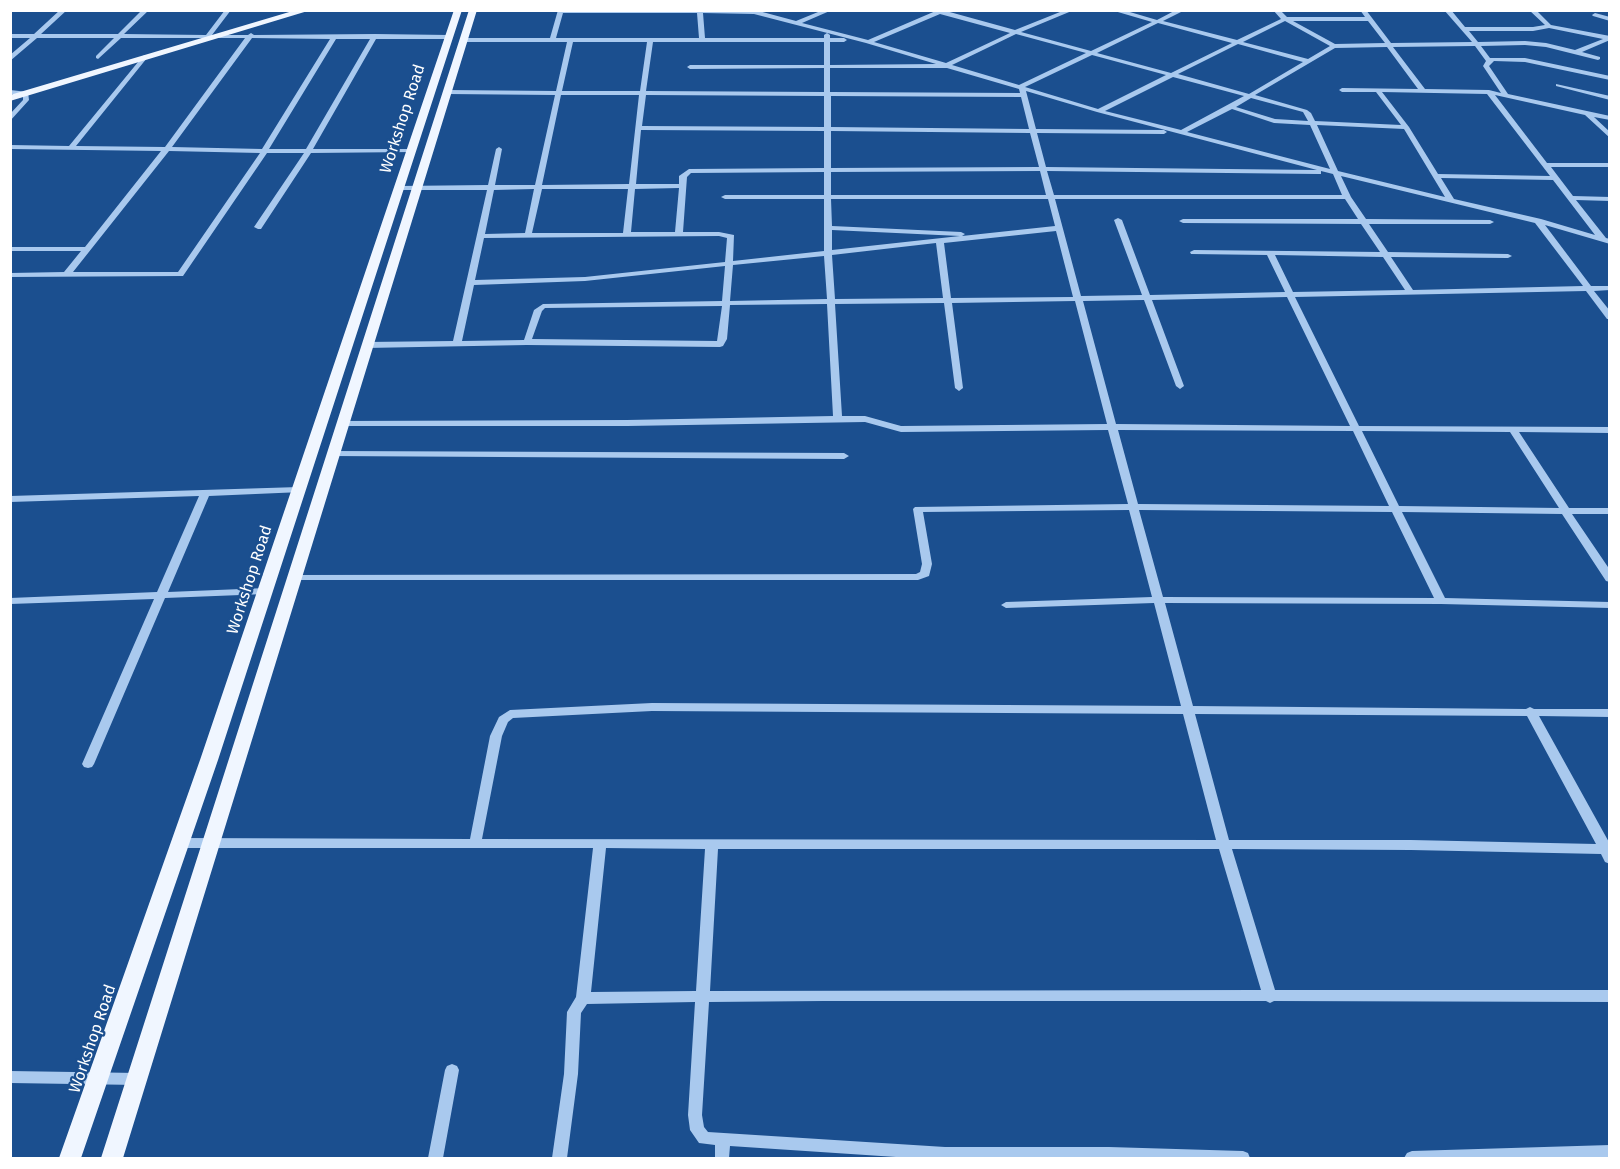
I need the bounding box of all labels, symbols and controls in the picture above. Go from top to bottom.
street label: Workshop Road [376,62,430,176]
street label: Workshop Road [223,523,277,637]
street label: Workshop Road [65,982,121,1096]

